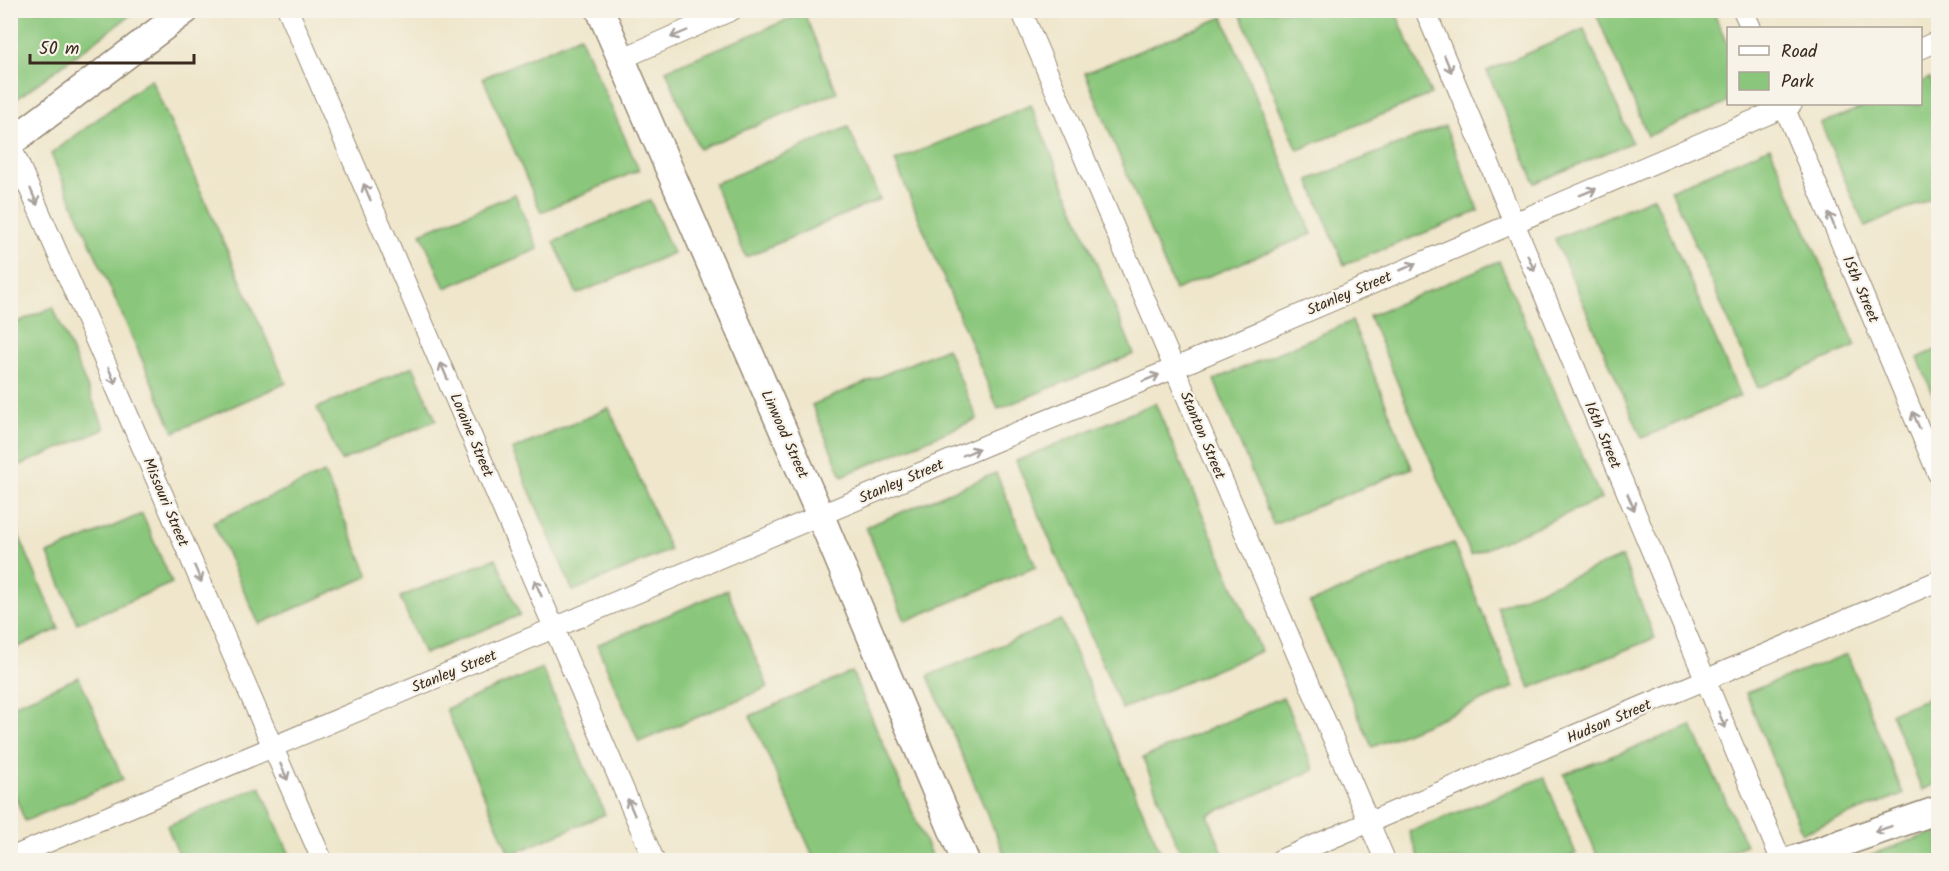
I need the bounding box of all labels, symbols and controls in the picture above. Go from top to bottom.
scale bar [30,27,194,65]
legend [1727,27,1922,105]
one-way arrow [670,29,688,40]
text: 50 m [39,35,79,64]
text: Road [1781,38,1818,67]
one-way arrow [1443,55,1454,73]
text: Park [1781,68,1814,97]
one-way arrow [360,183,371,201]
one-way arrow [1578,186,1596,197]
one-way arrow [29,188,40,206]
one-way arrow [1826,212,1837,231]
street label: 15th Street [1835,252,1885,327]
one-way arrow [1526,254,1537,272]
one-way arrow [1398,261,1416,273]
street label: Stanley Street [1303,265,1396,323]
one-way arrow [438,362,449,381]
one-way arrow [107,367,118,385]
one-way arrow [1142,372,1160,383]
street label: Linwood Street [754,386,814,483]
street label: Stanton Street [1173,388,1231,483]
street label: Loraine Street [443,390,500,481]
street label: 16th Street [1577,398,1627,473]
one-way arrow [1910,412,1921,430]
one-way arrow [962,445,980,456]
street label: Stanley Street [855,453,948,511]
street label: Missouri Street [136,454,195,551]
one-way arrow [1626,492,1637,510]
one-way arrow [193,565,204,583]
one-way arrow [532,580,544,598]
street label: Stanley Street [408,644,501,700]
street label: Hudson Street [1563,693,1656,751]
one-way arrow [1717,711,1728,729]
one-way arrow [279,763,290,781]
one-way arrow [625,798,636,816]
one-way arrow [1874,825,1893,836]

